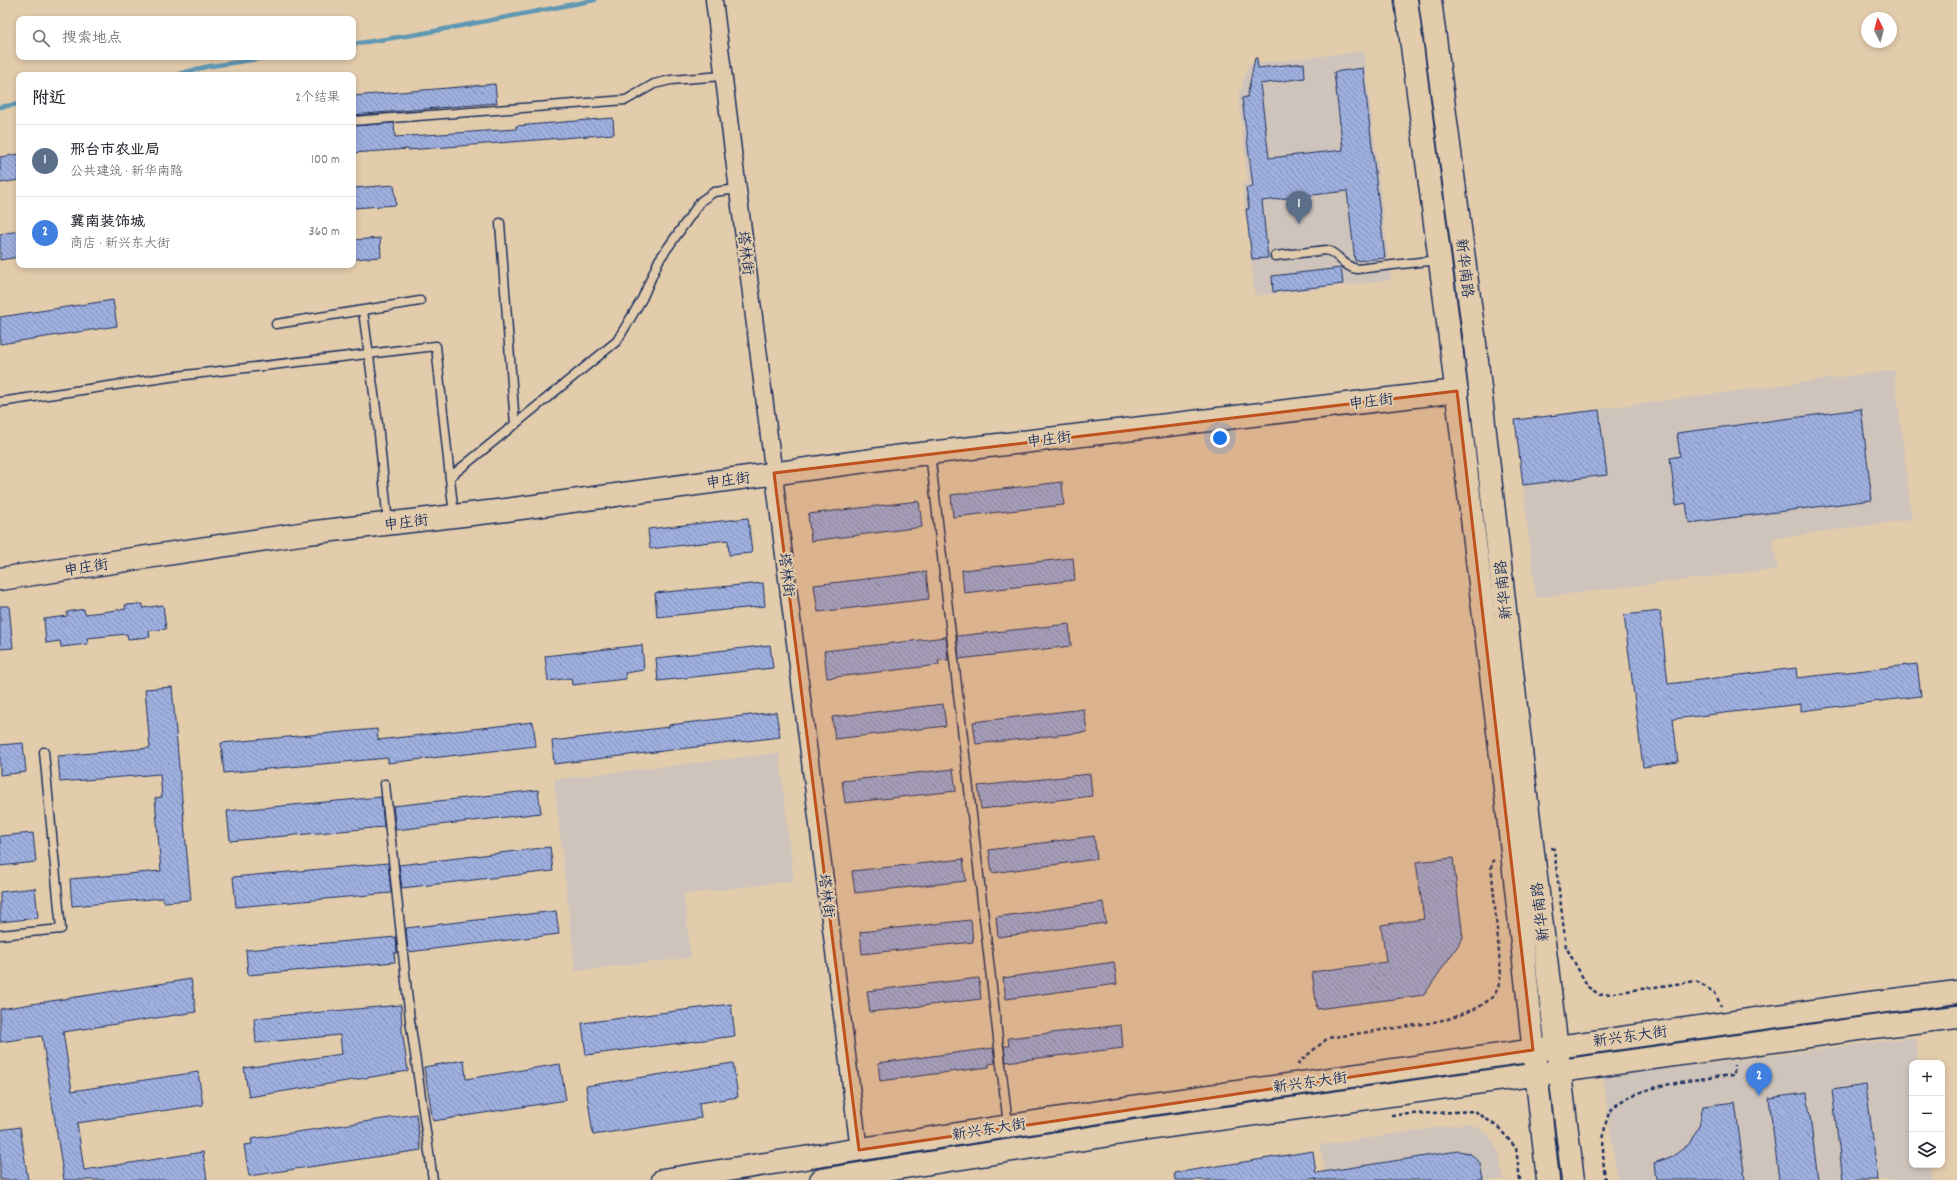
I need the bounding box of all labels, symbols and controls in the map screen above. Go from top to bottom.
north arrow [1861,12,1897,48]
search box [16,16,356,60]
icon: search [30,27,52,49]
text: 搜索地点 [62,28,122,50]
text: 附近 [32,88,66,112]
text: 2个结果 [295,89,340,108]
text: 邢台市农业局 [70,140,160,162]
text: 1 [44,151,46,170]
text: 100 m [311,151,340,170]
text: 公共建筑 · 新华南路 [70,163,183,182]
pin: 1 [1286,191,1312,224]
text: 冀南装饰城 [70,212,145,234]
text: 2 [42,223,48,242]
text: 360 m [309,223,340,242]
street label: 塔林街 [730,230,758,277]
text: 商店 · 新兴东大街 [70,235,170,254]
street label: 新华南路 [1448,237,1478,299]
street label: 申庄街 [1348,389,1395,417]
street label: 申庄街 [1026,427,1073,455]
your location [1210,428,1230,448]
street label: 申庄街 [704,468,752,496]
street label: 申庄街 [383,510,430,538]
street label: 塔林街 [771,552,799,599]
street label: 申庄街 [62,555,110,583]
street label: 新华南路 [1491,559,1519,621]
street label: 塔林街 [811,873,839,920]
street label: 新华南路 [1527,881,1557,943]
street label: 新兴东大街 [1592,1022,1669,1054]
map controls [1909,1060,1945,1168]
button: + [1909,1060,1945,1096]
pin: 2 [1746,1063,1772,1096]
street label: 新兴东大街 [1272,1068,1349,1100]
button: − [1909,1096,1945,1132]
street label: 新兴东大街 [951,1114,1028,1148]
button: layers [1909,1132,1945,1168]

